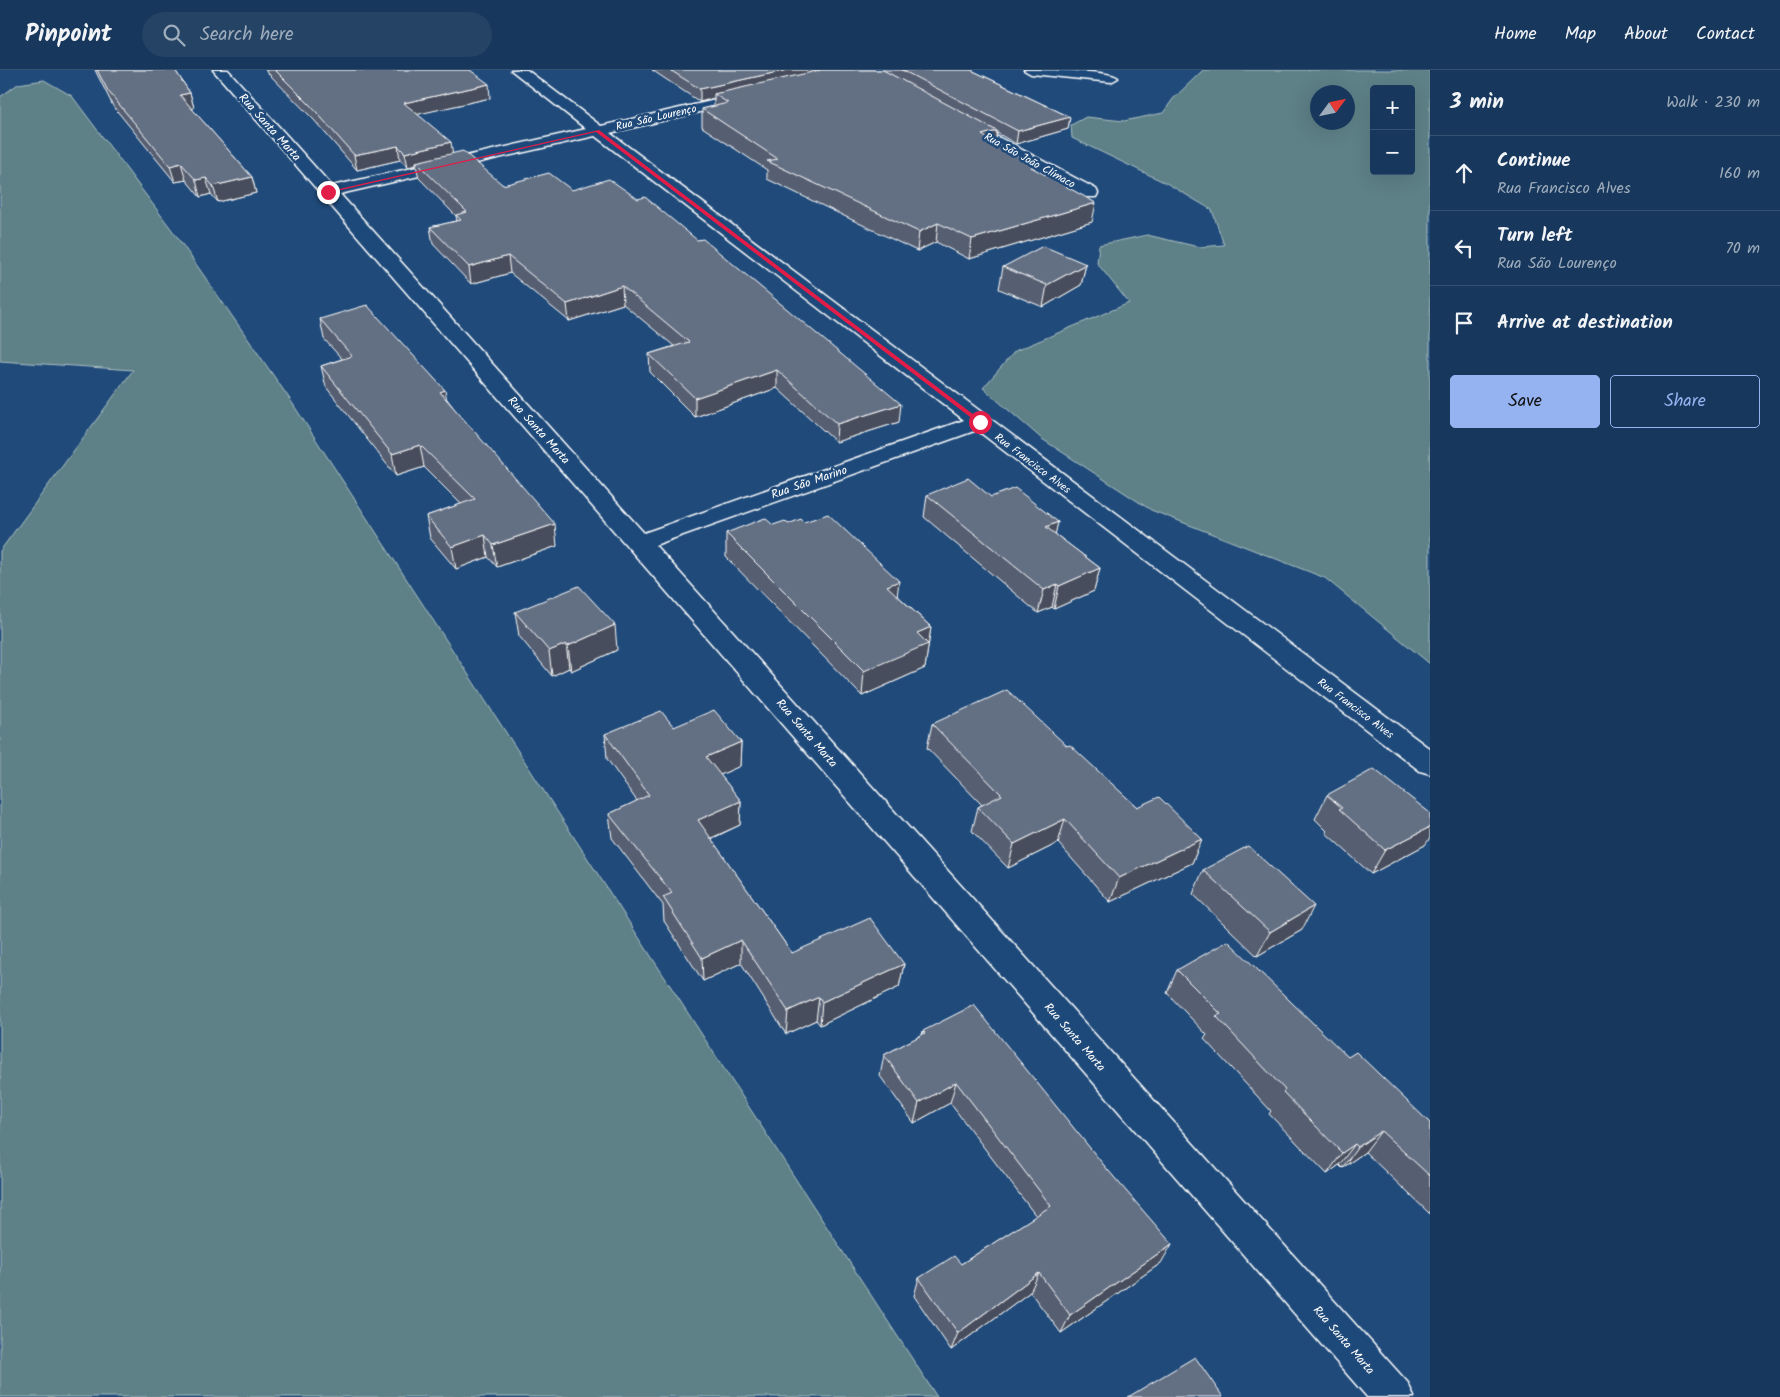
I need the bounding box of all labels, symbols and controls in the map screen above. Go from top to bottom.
search box [142,12,492,57]
text: Pinpoint [25,15,112,54]
text: Search here [200,20,294,50]
text: Home [1494,20,1537,49]
text: Map [1565,20,1596,49]
text: About [1624,20,1668,49]
text: Contact [1696,20,1755,49]
icon: search [160,21,188,49]
north arrow [1310,85,1355,130]
map controls [1370,85,1415,175]
button: + [1370,85,1415,130]
text: 3 min [1450,86,1504,119]
street label: Rua Santa Marta [234,89,306,166]
text: Walk · 230 m [1666,90,1760,115]
street label: Rua São Lourenço [614,100,698,136]
street label: Rua São João Clímaco [980,128,1079,194]
button: − [1370,130,1415,175]
text: Continue [1497,146,1570,176]
icon: ahead [1450,159,1478,187]
text: 160 m [1719,161,1760,186]
text: Rua Francisco Alves [1497,176,1631,201]
route end [317,181,340,204]
text: Turn left [1497,221,1572,251]
icon: left [1450,234,1478,262]
text: 70 m [1725,236,1760,261]
text: Rua São Lourenço [1497,251,1617,276]
text: Arrive at destination [1497,308,1673,338]
icon: arrive [1450,309,1478,337]
button: Save [1450,375,1600,428]
button: Share [1610,375,1760,428]
street label: Rua Santa Marta [503,392,575,469]
route start [969,411,992,434]
street label: Rua Francisco Alves [990,429,1075,499]
street label: Rua São Marino [769,461,850,504]
street label: Rua Francisco Alves [1313,674,1398,744]
street label: Rua Santa Marta [771,695,842,772]
street label: Rua Santa Marta [1039,999,1110,1076]
street label: Rua Santa Marta [1308,1302,1379,1379]

